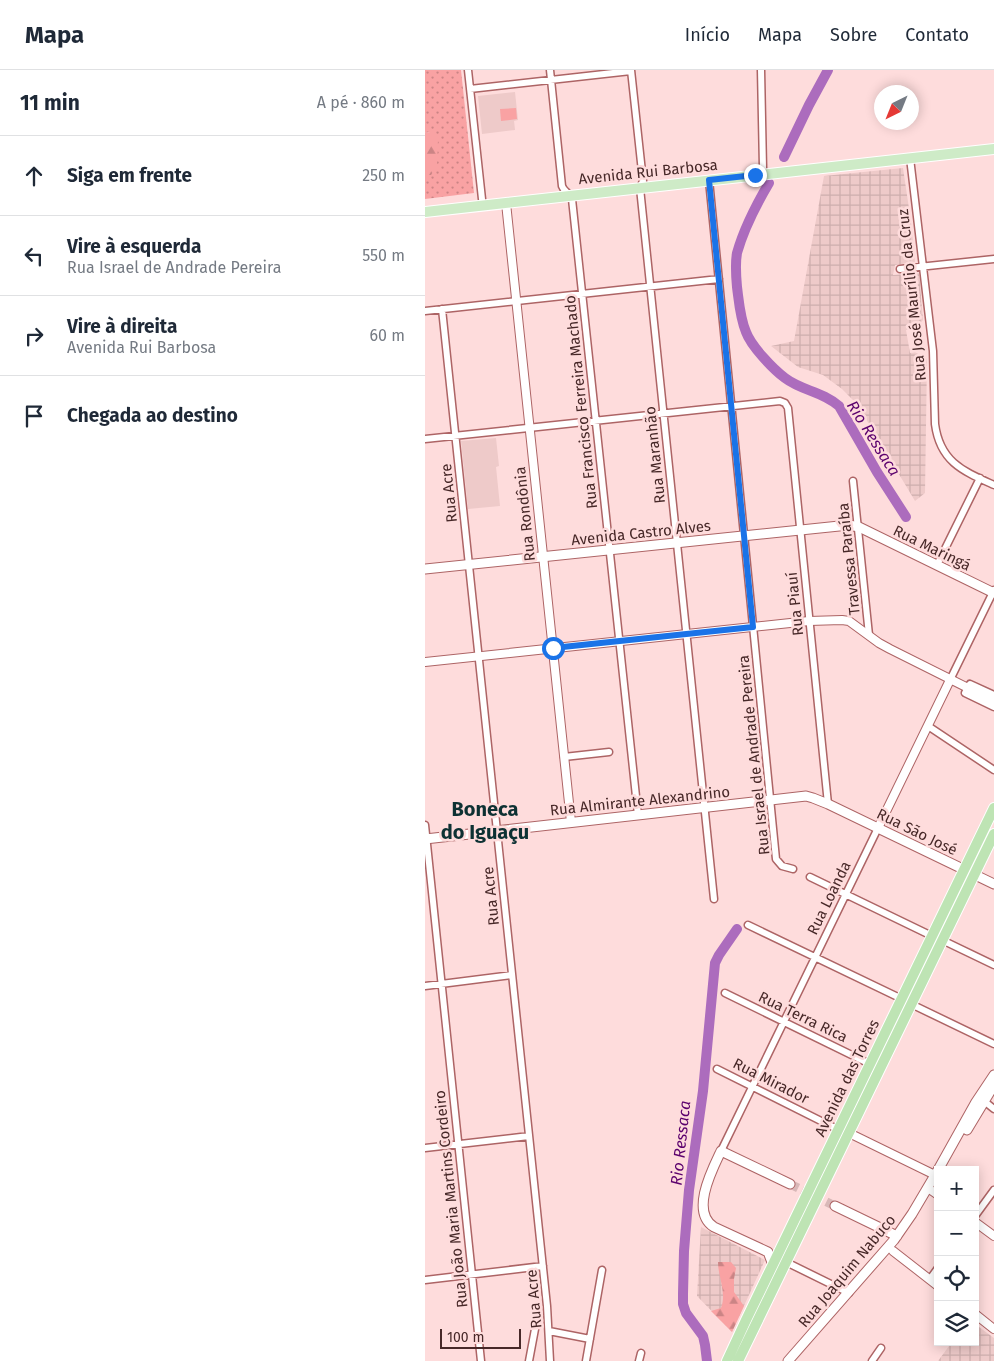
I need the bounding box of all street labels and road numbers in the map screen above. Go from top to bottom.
street label: Avenida Rui Barbosa [577,156,719,188]
street label: Rua José Maurílio da Cruz [894,208,930,382]
street label: Rua Francisco Ferreira Machado [561,294,601,510]
street label: Rua Maranhão [641,405,669,505]
street label: Rua Acre [437,463,461,523]
street label: Rua Rondônia [511,466,539,562]
street label: Travessa Paraíba [834,502,864,616]
street label: Avenida Castro Alves [570,517,712,549]
street label: Rua Maringá [890,521,974,575]
street label: Rua Piauí [783,571,807,637]
street label: Rua Israel de Andrade Pereira [735,654,773,856]
street label: Rua Almirante Alexandrino [549,783,731,819]
street label: Rua São José [874,805,960,859]
street label: Rua Loanda [803,858,855,938]
street label: Rua Acre [479,866,503,926]
street label: Rua Terra Rica [756,988,850,1046]
street label: Avenida das Torres [811,1016,883,1140]
street label: Rua Mirador [730,1054,812,1108]
street label: Rua João Maria Martins Cordeiro [431,1089,471,1309]
street label: Rua Joaquim Nabuco [795,1211,899,1331]
street label: Rua Acre [522,1269,546,1329]

